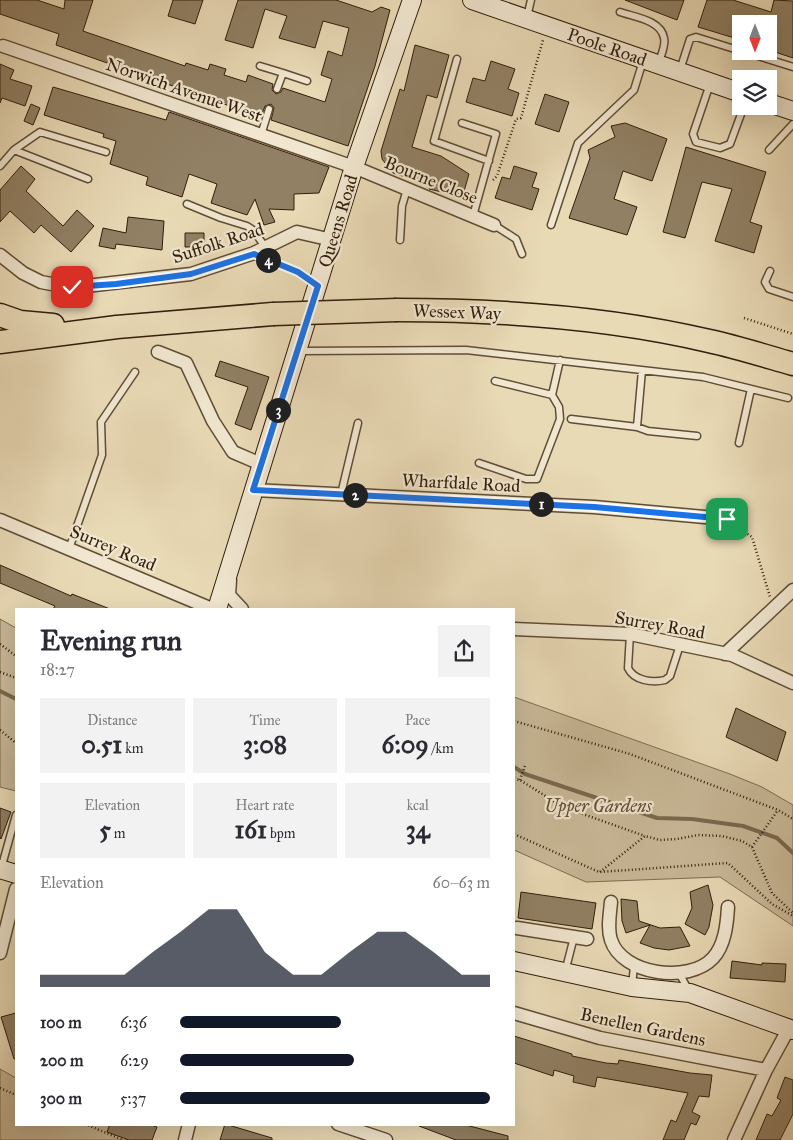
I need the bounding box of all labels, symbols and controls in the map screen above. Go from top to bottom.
north arrow [732,15,778,60]
map controls [732,15,777,115]
street label: Poole Road [564,23,650,71]
street label: Norwich Avenue West [103,53,266,127]
button: layers [732,70,777,115]
street label: Bourne Close [381,151,481,209]
street label: Queens Road [313,172,363,270]
street label: Suffolk Road [169,218,267,268]
pin: 4 [256,248,280,272]
text: 4 [265,252,272,269]
pin [51,266,93,308]
icon: check [58,273,86,301]
street label: Wessex Way [412,299,502,325]
pin: 3 [266,398,290,422]
text: 3 [276,402,281,419]
street label: Wharfdale Road [401,469,521,497]
pin: 2 [342,482,368,508]
text: 2 [352,487,359,504]
pin: 1 [528,492,554,516]
text: 1 [539,496,544,513]
pin [706,498,748,540]
icon: arrive [713,505,741,533]
street label: Surrey Road [67,520,159,576]
street label: Surrey Road [613,606,707,644]
text: Evening run [40,623,182,658]
button: share [438,625,490,677]
text: 18:27 [40,660,75,679]
text: Distance [87,712,137,729]
text: Time [249,712,280,729]
text: Pace [405,712,430,729]
text: 0.51 [81,729,122,760]
text: 3:08 [243,729,287,760]
text: 6:09 [382,729,429,760]
text: km [122,740,143,757]
text: /km [429,740,454,757]
park label: Upper Gardens [544,795,652,818]
text: Elevation [85,797,140,814]
text: Heart rate [236,797,294,814]
text: kcal [407,797,429,814]
text: 5 [99,814,111,845]
text: 161 [235,814,267,845]
text: 34 [406,814,430,845]
text: m [111,825,126,842]
text: bpm [267,825,295,842]
text: Elevation [40,873,104,892]
text: 60–63 m [433,873,490,892]
street label: Benellen Gardens [578,1003,708,1051]
text: 100 m [40,1013,82,1032]
text: 6:36 [120,1013,147,1032]
text: 200 m [40,1051,83,1070]
text: 6:29 [120,1051,149,1070]
text: 300 m [40,1089,82,1108]
text: 5:37 [120,1089,146,1108]

